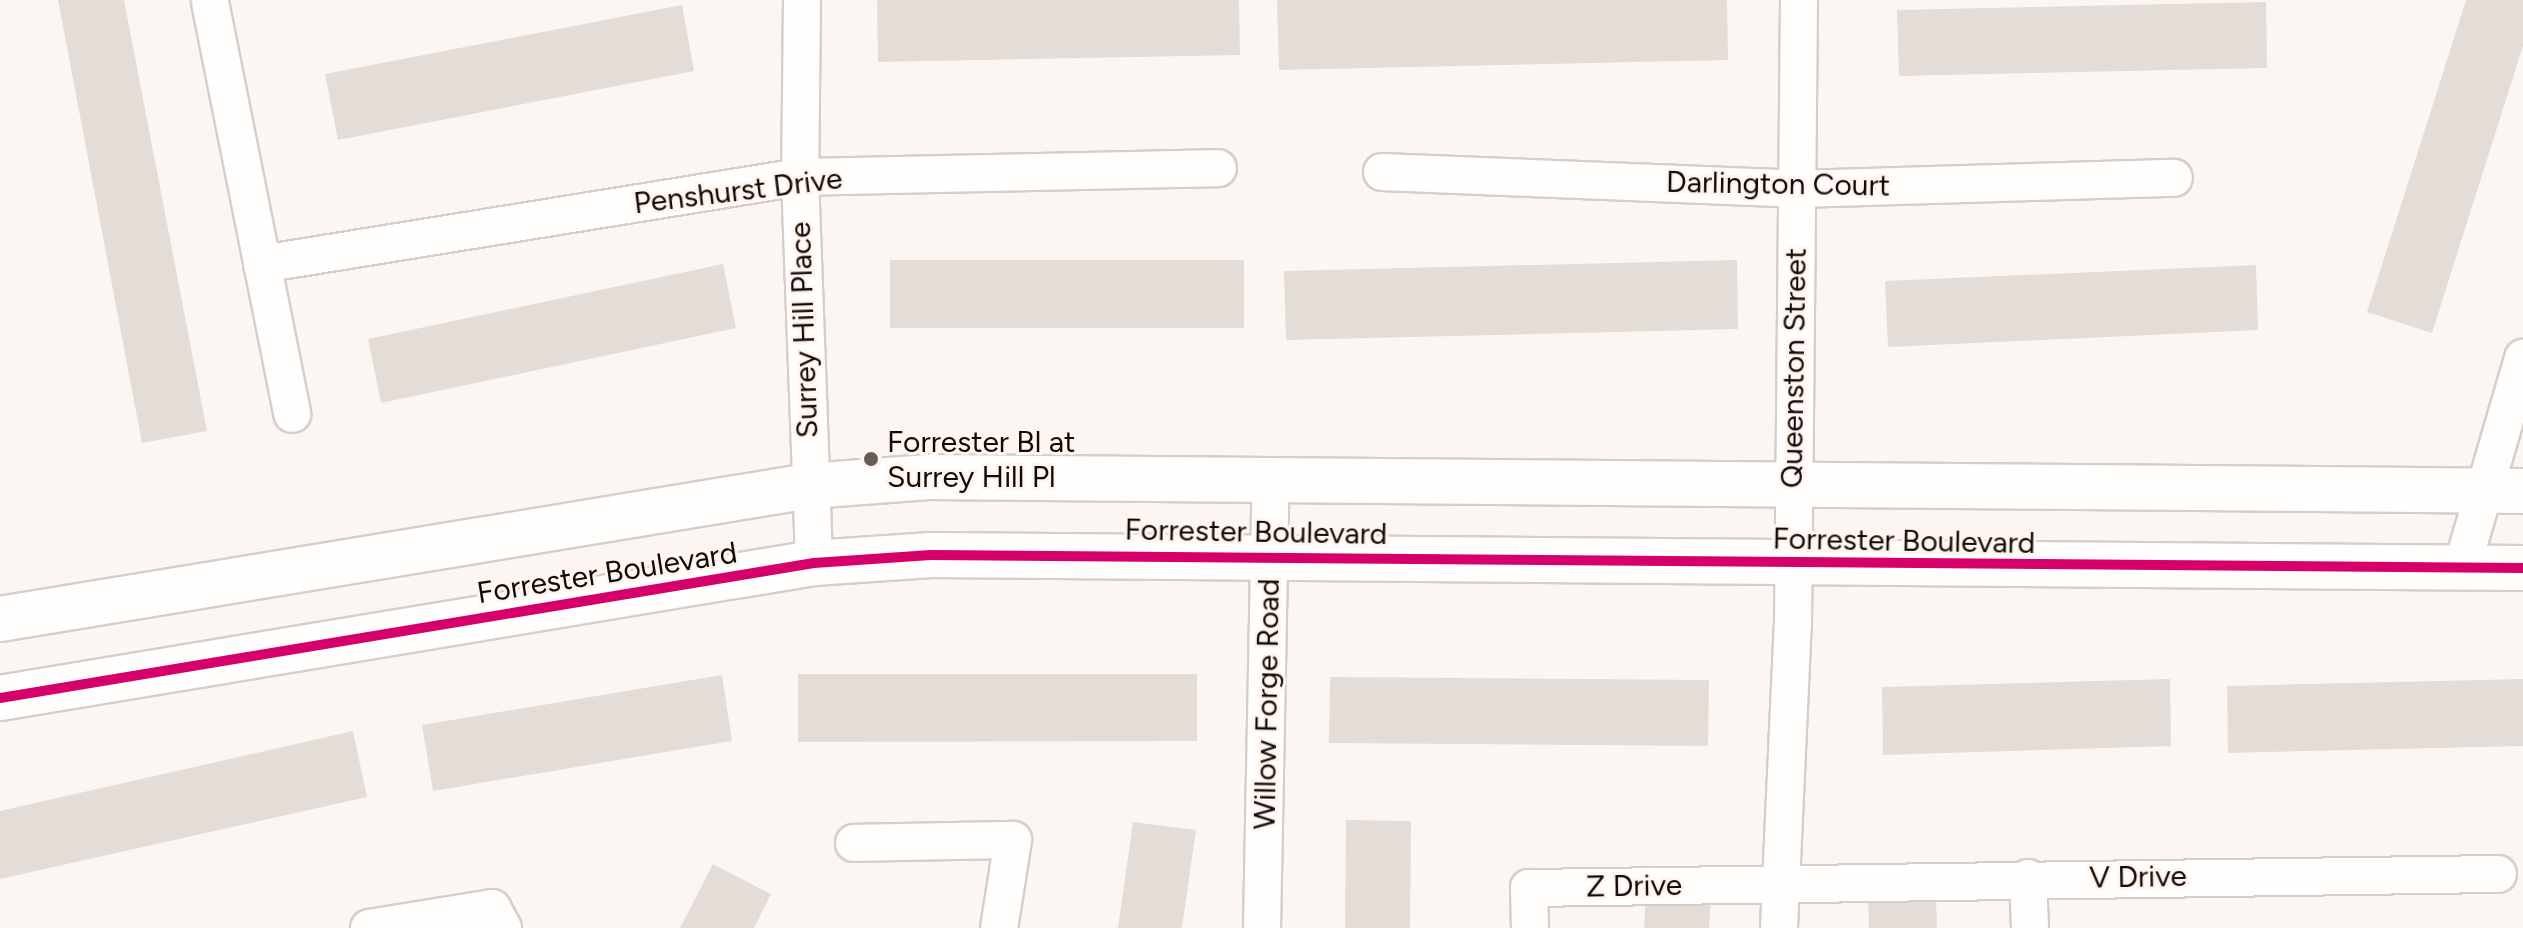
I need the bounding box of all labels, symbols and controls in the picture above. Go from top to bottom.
street label: Penshurst Drive [632,160,844,222]
street label: Darlington Court [1666,164,1890,204]
street label: Surrey Hill Place [782,221,826,439]
street label: Queenston Street [1774,247,1814,489]
place label: Forrester Bl at Surrey Hill Pl [887,424,1075,494]
marker: Forrester Bl at Surrey Hill Pl [862,450,880,468]
street label: Forrester Boulevard [1124,512,1388,552]
street label: Forrester Boulevard [1772,521,2036,561]
street label: Forrester Boulevard [474,535,740,611]
street label: Willow Forge Road [1247,578,1287,830]
street label: V Drive [2089,858,2187,896]
street label: Z Drive [1586,867,1682,905]

